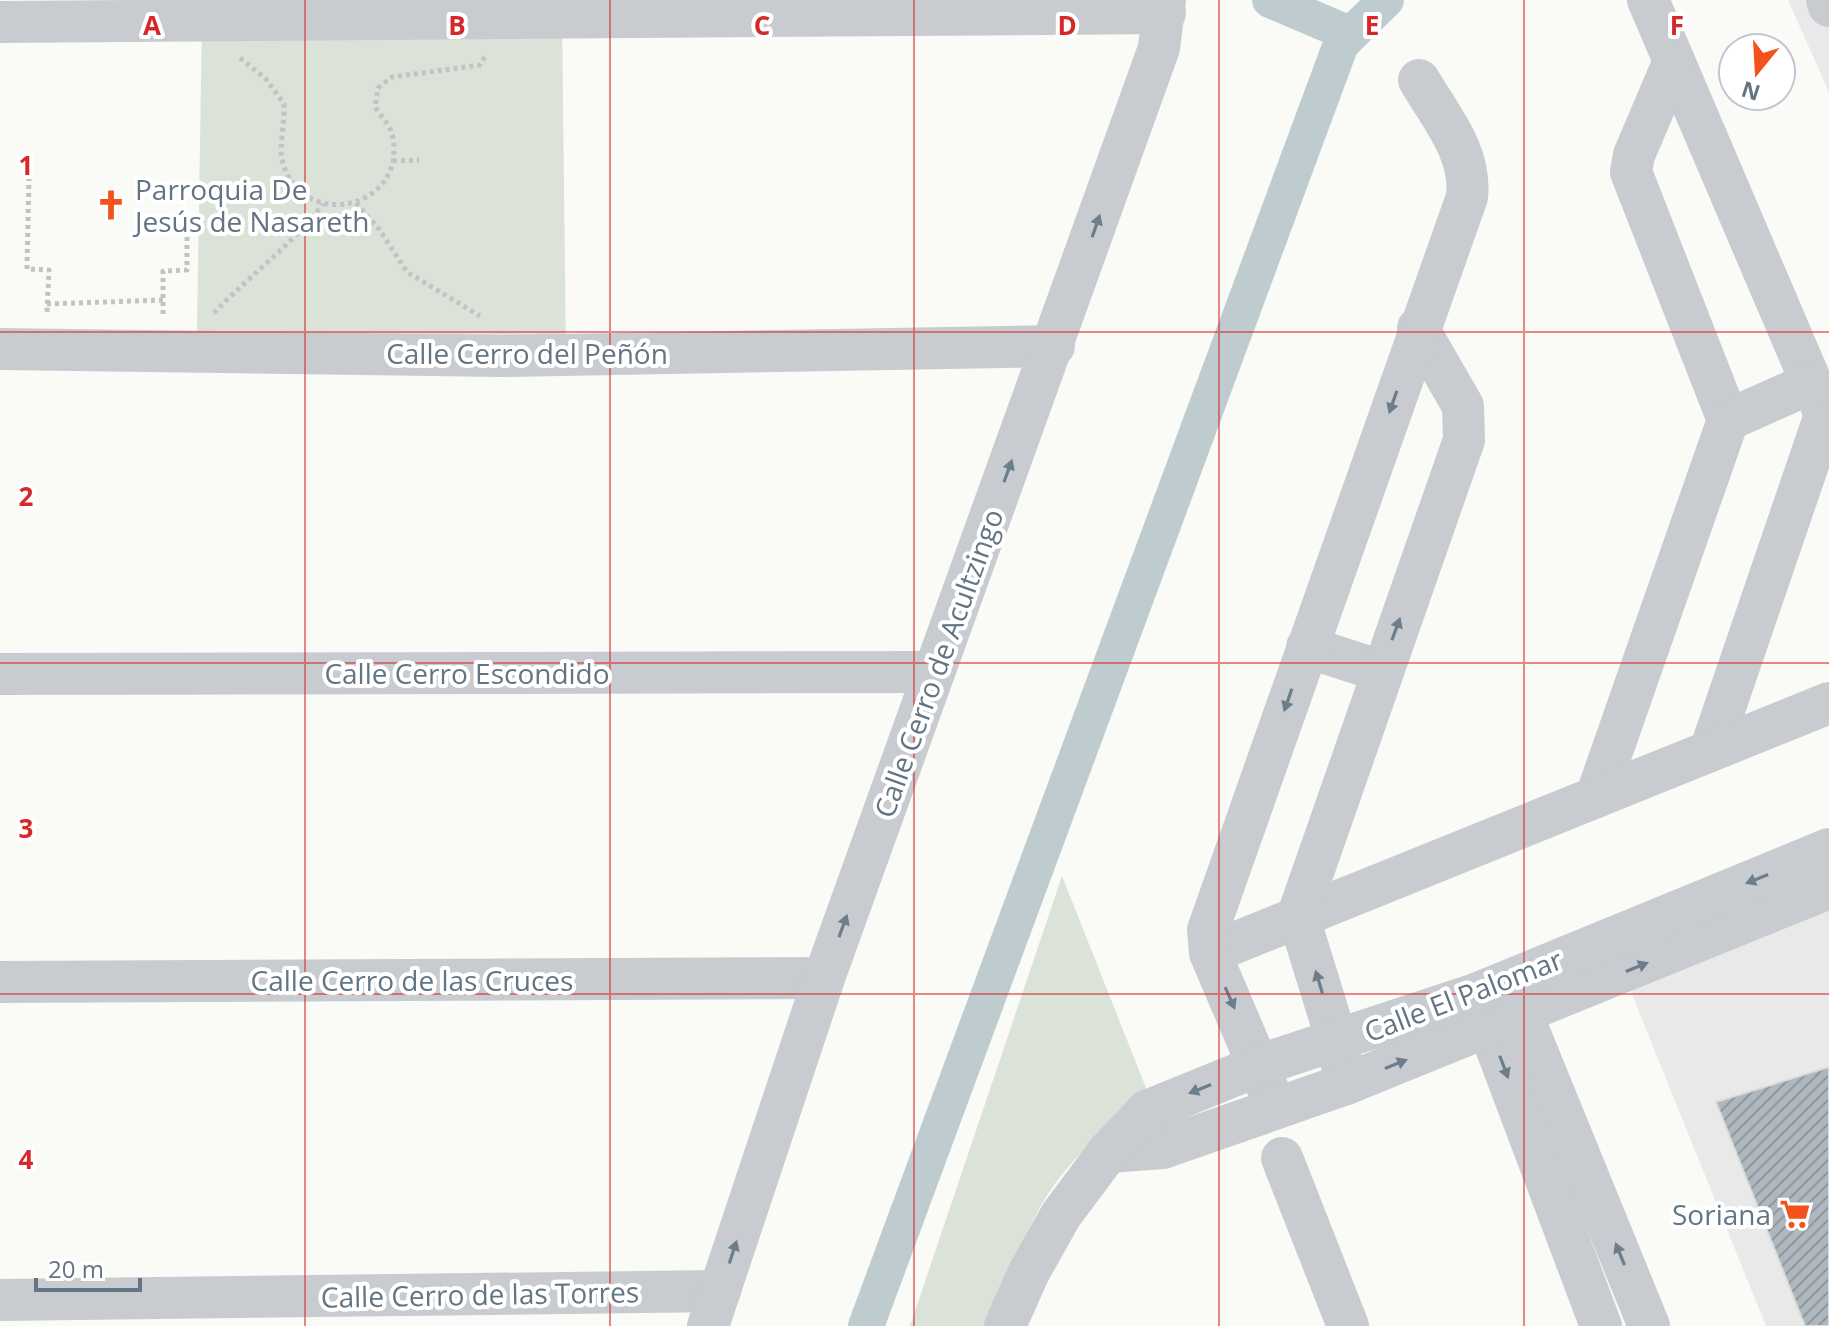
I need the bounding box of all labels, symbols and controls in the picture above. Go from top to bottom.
text: A [143,7,161,43]
text: B [448,7,466,43]
text: C [754,7,770,43]
text: D [1057,7,1077,43]
text: E [1365,7,1379,43]
text: F [1670,7,1684,43]
north arrow [1717,32,1797,112]
text: N [1737,75,1764,109]
text: 1 [19,147,33,183]
place label: Parroquia De Jesús de Nasareth [132,170,369,240]
church icon: Parroquia De Jesús de Nasareth [94,188,128,222]
one-way arrow [1090,214,1102,238]
street label: Calle Cerro del Peñón [386,334,668,372]
one-way arrow [1386,390,1398,414]
one-way arrow [1002,459,1014,483]
text: 2 [19,478,34,514]
street label: Calle Cerro de Acultzingo [864,504,1012,822]
one-way arrow [1391,617,1403,641]
street label: Calle Cerro Escondido [324,654,610,692]
one-way arrow [1282,688,1294,712]
text: 3 [19,810,33,846]
one-way arrow [1745,872,1769,885]
one-way arrow [837,914,849,938]
street label: Calle El Palomar [1358,940,1568,1050]
one-way arrow [1625,960,1649,973]
street label: Calle Cerro de las Cruces [251,961,573,999]
one-way arrow [1312,970,1325,994]
one-way arrow [1223,986,1237,1010]
one-way arrow [1498,1055,1511,1079]
one-way arrow [1384,1057,1408,1070]
one-way arrow [1188,1083,1212,1096]
text: 4 [19,1141,34,1177]
place label: Soriana [1672,1195,1771,1233]
supermarket icon: Soriana [1778,1197,1812,1231]
one-way arrow [728,1240,740,1264]
scale bar [36,1242,140,1292]
one-way arrow [1613,1242,1626,1266]
text: 20 m [48,1252,104,1285]
street label: Calle Cerro de las Torres [321,1272,639,1316]

